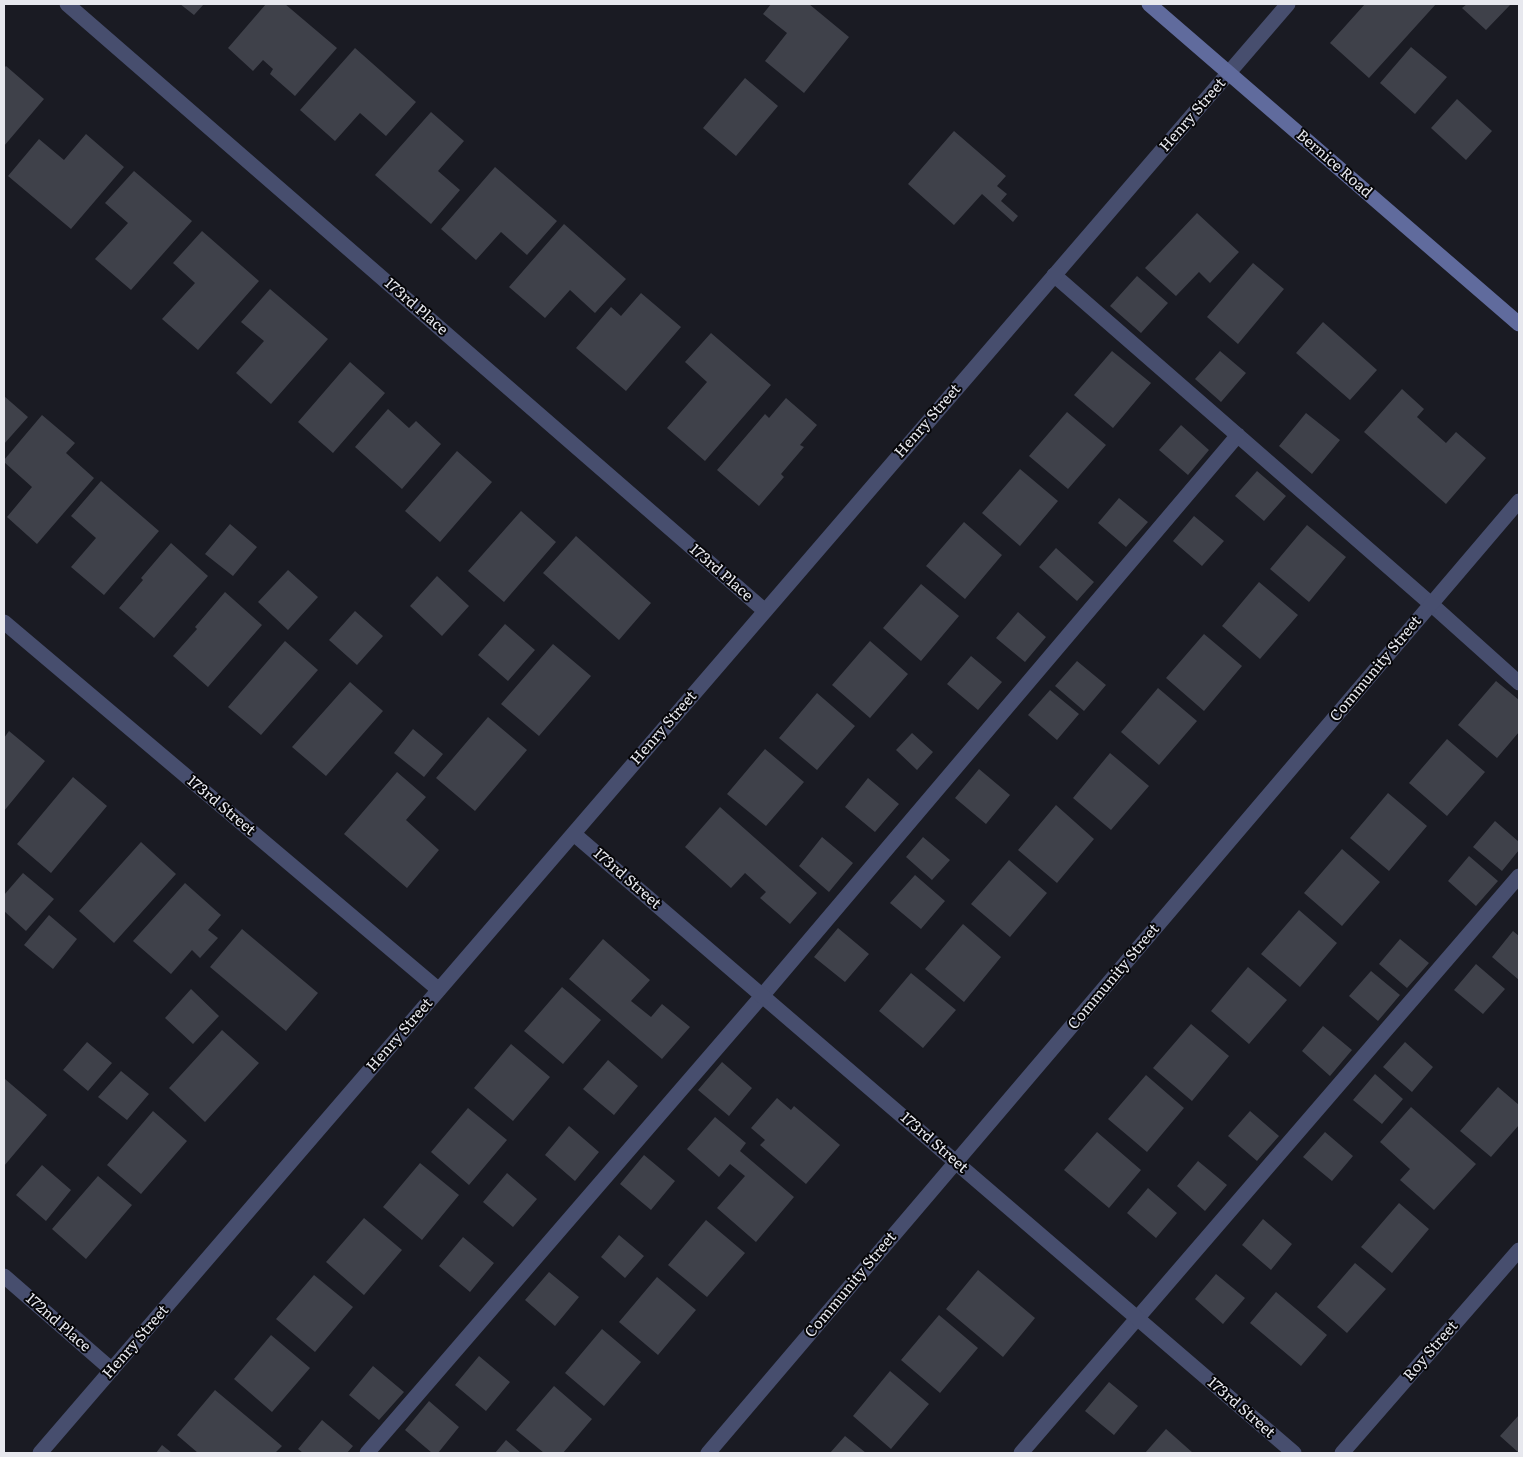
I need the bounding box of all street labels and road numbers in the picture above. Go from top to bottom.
street label: Henry Street [1156,75,1230,155]
street label: Bernice Road [1293,126,1375,202]
street label: 173rd Place [381,275,451,339]
street label: Henry Street [891,381,965,461]
street label: 173rd Place [686,541,756,605]
street label: Community Street [1327,613,1425,725]
street label: Henry Street [627,688,701,768]
street label: 173rd Street [183,772,259,840]
street label: 173rd Street [590,845,664,913]
street label: Community Street [1065,921,1163,1033]
street label: Henry Street [363,995,437,1075]
street label: 173rd Street [897,1109,971,1177]
street label: Community Street [802,1229,900,1341]
street label: 172nd Place [22,1290,94,1356]
street label: Henry Street [99,1302,173,1382]
street label: Roy Street [1400,1317,1462,1385]
street label: 173rd Street [1204,1374,1278,1442]

